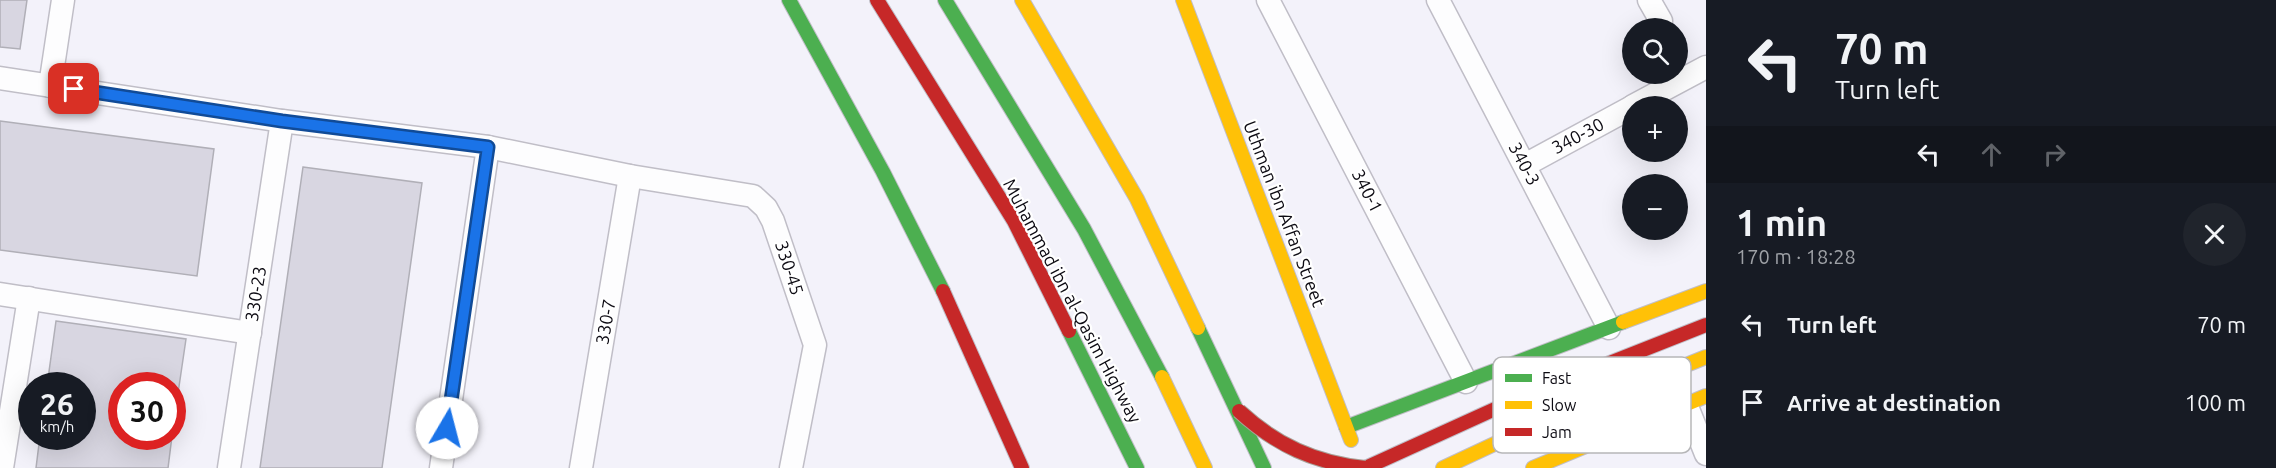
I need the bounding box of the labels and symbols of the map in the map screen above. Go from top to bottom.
pin [48,63,99,114]
street label: 340-30 [1548,113,1607,157]
street label: Uthman ibn Affan Street [1240,118,1330,309]
street label: 340-3 [1505,139,1544,188]
street label: 340-1 [1349,166,1387,215]
street label: Muhammad ibn al-Qasim Highway [999,175,1146,427]
street label: 330-45 [772,238,808,297]
street label: 330-23 [241,265,269,323]
street label: 330-7 [591,298,619,346]
legend [1493,357,1691,453]
text: Fast [1542,369,1572,387]
speed limit sign: 30 [108,372,186,450]
position arrow [415,396,479,460]
text: Slow [1542,396,1577,414]
text: Jam [1542,423,1572,441]

